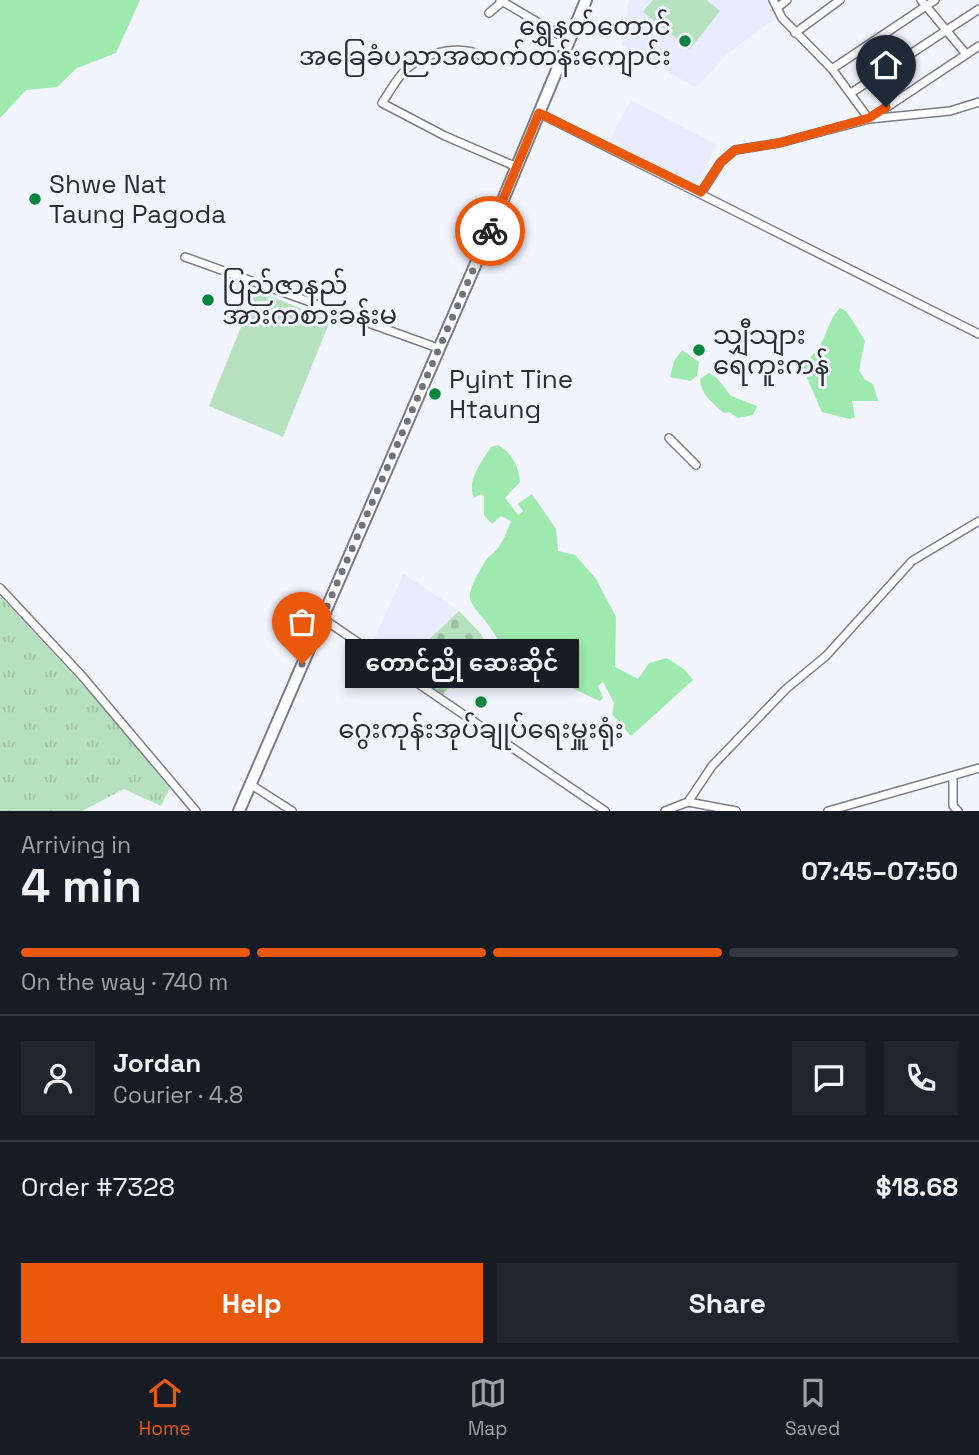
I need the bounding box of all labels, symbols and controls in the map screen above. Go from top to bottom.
place label: ရွှေနတ်တောင် အခြေခံပညာအထက်တန်းကျောင်း [299,9,671,77]
marker: ရွှေနတ်တောင် အခြေခံပညာအထက်တန်းကျောင်း [677,33,693,49]
pin [856,35,916,107]
icon: home [867,46,905,84]
place label: Shwe Nat Taung Pagoda [49,167,226,231]
marker: Shwe Nat Taung Pagoda [27,191,43,207]
courier [455,196,525,266]
icon: bike [471,212,509,250]
place label: ပြည်ဇာနည် အားကစားခန်းမ [222,268,397,336]
marker: ပြည်ဇာနည် အားကစားခန်းမ [200,292,216,308]
place label: သျှီသျား ရေကူးကန် [713,318,829,386]
marker: သျှီသျား ရေကူးကန် [691,342,707,358]
place label: Pyint Tine Htaung [449,362,573,426]
marker: Pyint Tine Htaung [427,386,443,402]
pin [272,592,332,664]
icon: bag [283,603,321,641]
callout: တောင်ညို ဆေးဆိုင် [344,640,578,688]
text: တောင်ညို ဆေးဆိုင် [366,648,558,678]
marker: ဂွေးကုန်းအုပ်ချုပ်ရေးမှူးရုံး [473,694,489,710]
place label: ဂွေးကုန်းအုပ်ချုပ်ရေးမှူးရုံး [338,712,624,750]
text: Arriving in [21,830,131,860]
text: 07:45–07:50 [801,854,958,888]
text: 4 min [21,857,142,915]
text: On the way · 740 m [21,967,228,997]
button: person [21,1041,95,1115]
button: chat [792,1041,866,1115]
button: phone [884,1041,958,1115]
text: Jordan [113,1046,201,1080]
text: Courier · 4.8 [113,1080,243,1110]
text: Order #7328 [21,1170,175,1204]
text: $18.68 [876,1170,958,1204]
button: Help [21,1263,483,1343]
button: Share [497,1263,958,1343]
tab: Home [139,1374,190,1441]
tab: Map [468,1374,507,1441]
tab: Saved [785,1374,840,1441]

